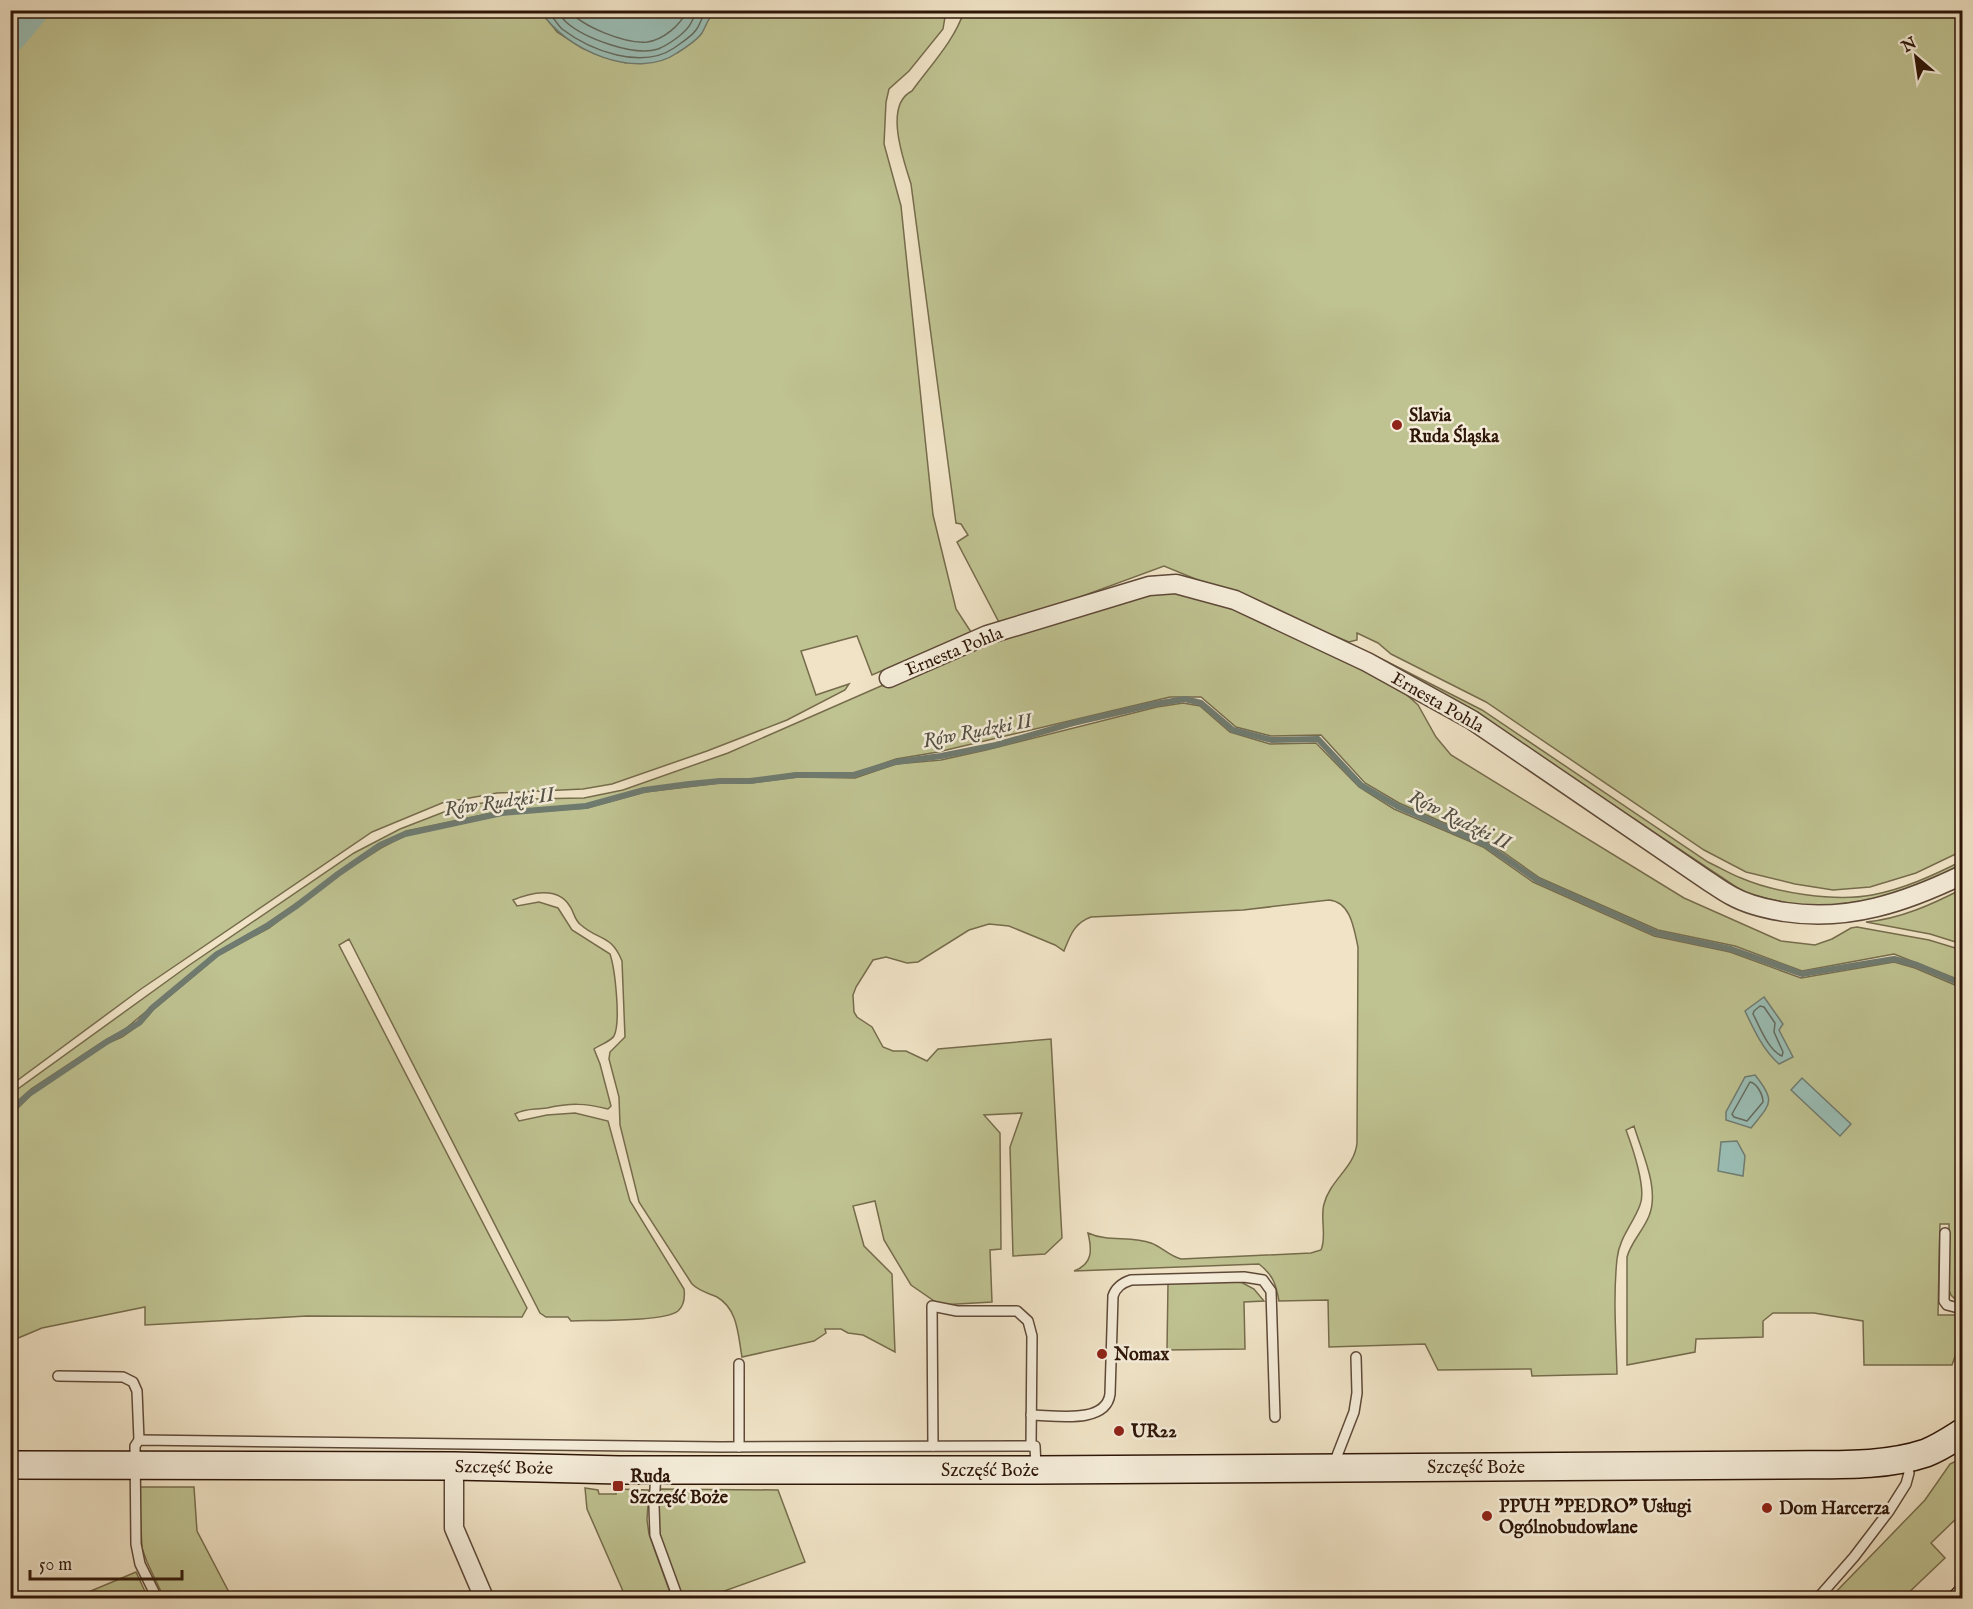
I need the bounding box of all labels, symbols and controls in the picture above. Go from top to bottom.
north arrow [1886,27,1946,87]
text: N [1898,33,1921,58]
place label: Slavia Ruda Śląska [1409,405,1500,449]
marker: Slavia Ruda Śląska [1390,418,1404,432]
street label: Ernesta Pohla [902,622,1007,682]
street label: Ernesta Pohla [1387,668,1488,739]
water label: Rów Rudzki II [921,708,1036,754]
water label: Rów Rudzki II [443,782,558,823]
water label: Rów Rudzki II [1404,785,1516,857]
place label: Nomax [1113,1344,1169,1367]
marker: Nomax [1095,1347,1109,1361]
place label: UR22 [1130,1421,1177,1444]
marker: UR22 [1112,1424,1126,1438]
street label: Szczęść Boże [455,1456,553,1481]
street label: Szczęść Boże [1427,1457,1525,1480]
street label: Szczęść Boże [941,1460,1039,1483]
place label: Ruda Szczęść Boże [630,1466,729,1510]
marker: Ruda Szczęść Boże [611,1479,625,1493]
place label: PPUH "PEDRO" Usługi Ogólnobudowlane [1499,1496,1692,1540]
place label: Dom Harcerza [1779,1498,1891,1521]
marker: Dom Harcerza [1760,1501,1774,1515]
marker: PPUH "PEDRO" Usługi Ogólnobudowlane [1480,1509,1494,1523]
scale bar [30,1543,182,1581]
text: 50 m [39,1554,72,1577]

